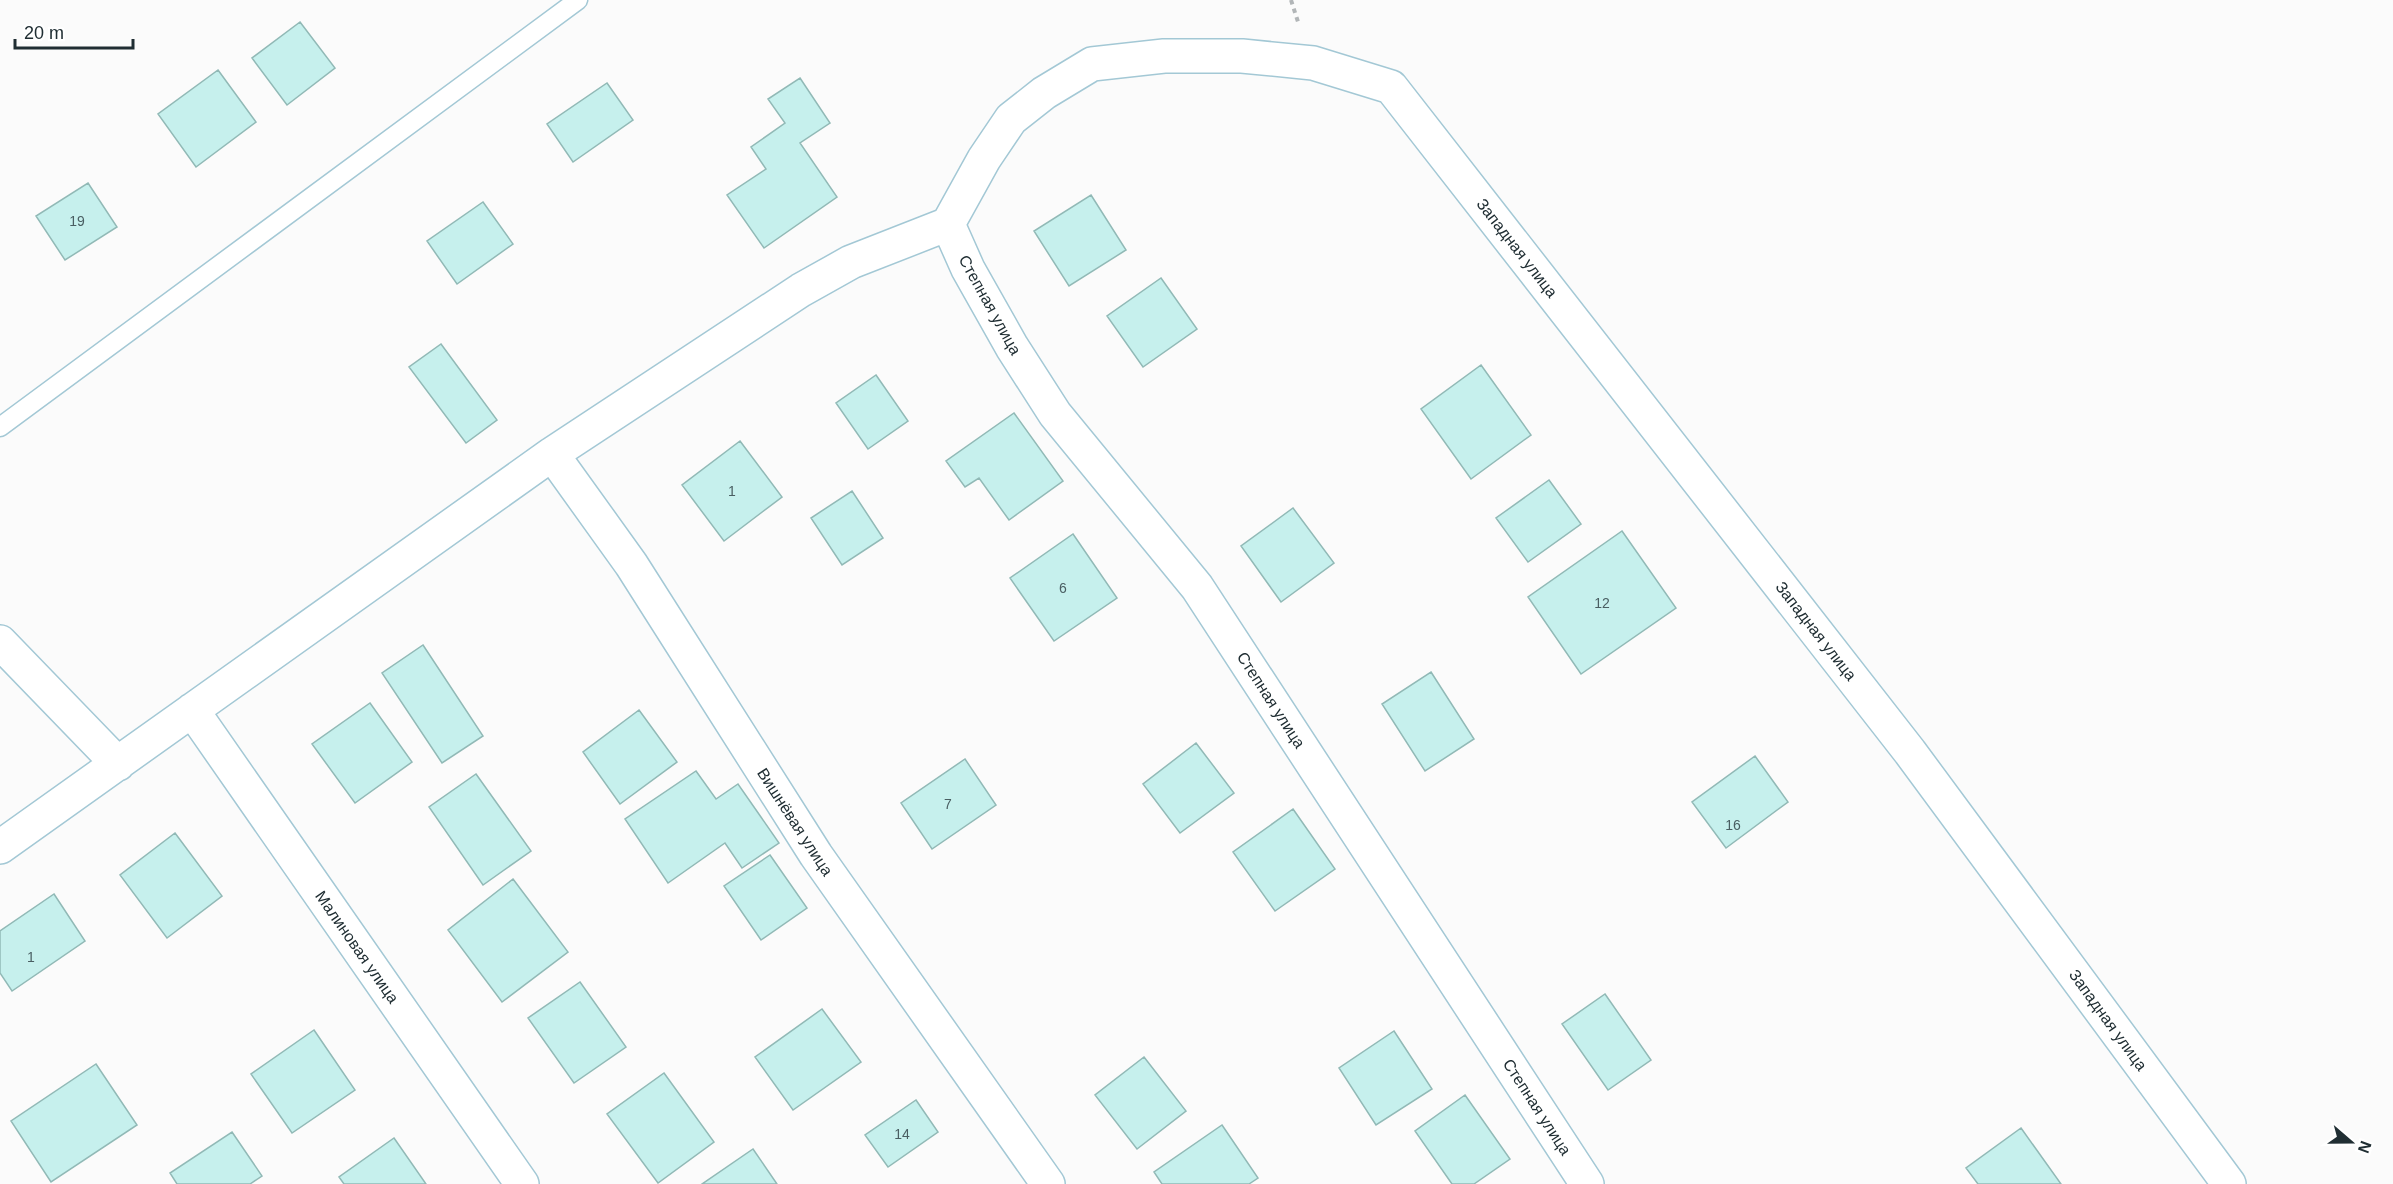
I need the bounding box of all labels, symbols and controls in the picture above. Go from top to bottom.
scale bar [15,12,134,50]
text: 20 m [24,23,64,43]
street label: Западная улица [1473,195,1561,301]
house number: 19 [69,213,85,229]
street label: Степная улица [956,252,1024,358]
house number: 1 [728,483,736,499]
street label: Западная улица [1772,578,1860,684]
house number: 6 [1059,580,1067,596]
house number: 12 [1594,595,1610,611]
street label: Степная улица [1234,649,1308,751]
street label: Вишнёвая улица [754,765,836,879]
house number: 7 [944,796,952,812]
house number: 16 [1725,817,1741,833]
street label: Малиновая улица [312,888,402,1006]
house number: 1 [27,949,35,965]
street label: Западная улица [2066,966,2150,1074]
street label: Степная улица [1500,1056,1574,1158]
north arrow [2321,1112,2381,1172]
house number: 14 [894,1126,910,1142]
text: N [2355,1139,2375,1155]

